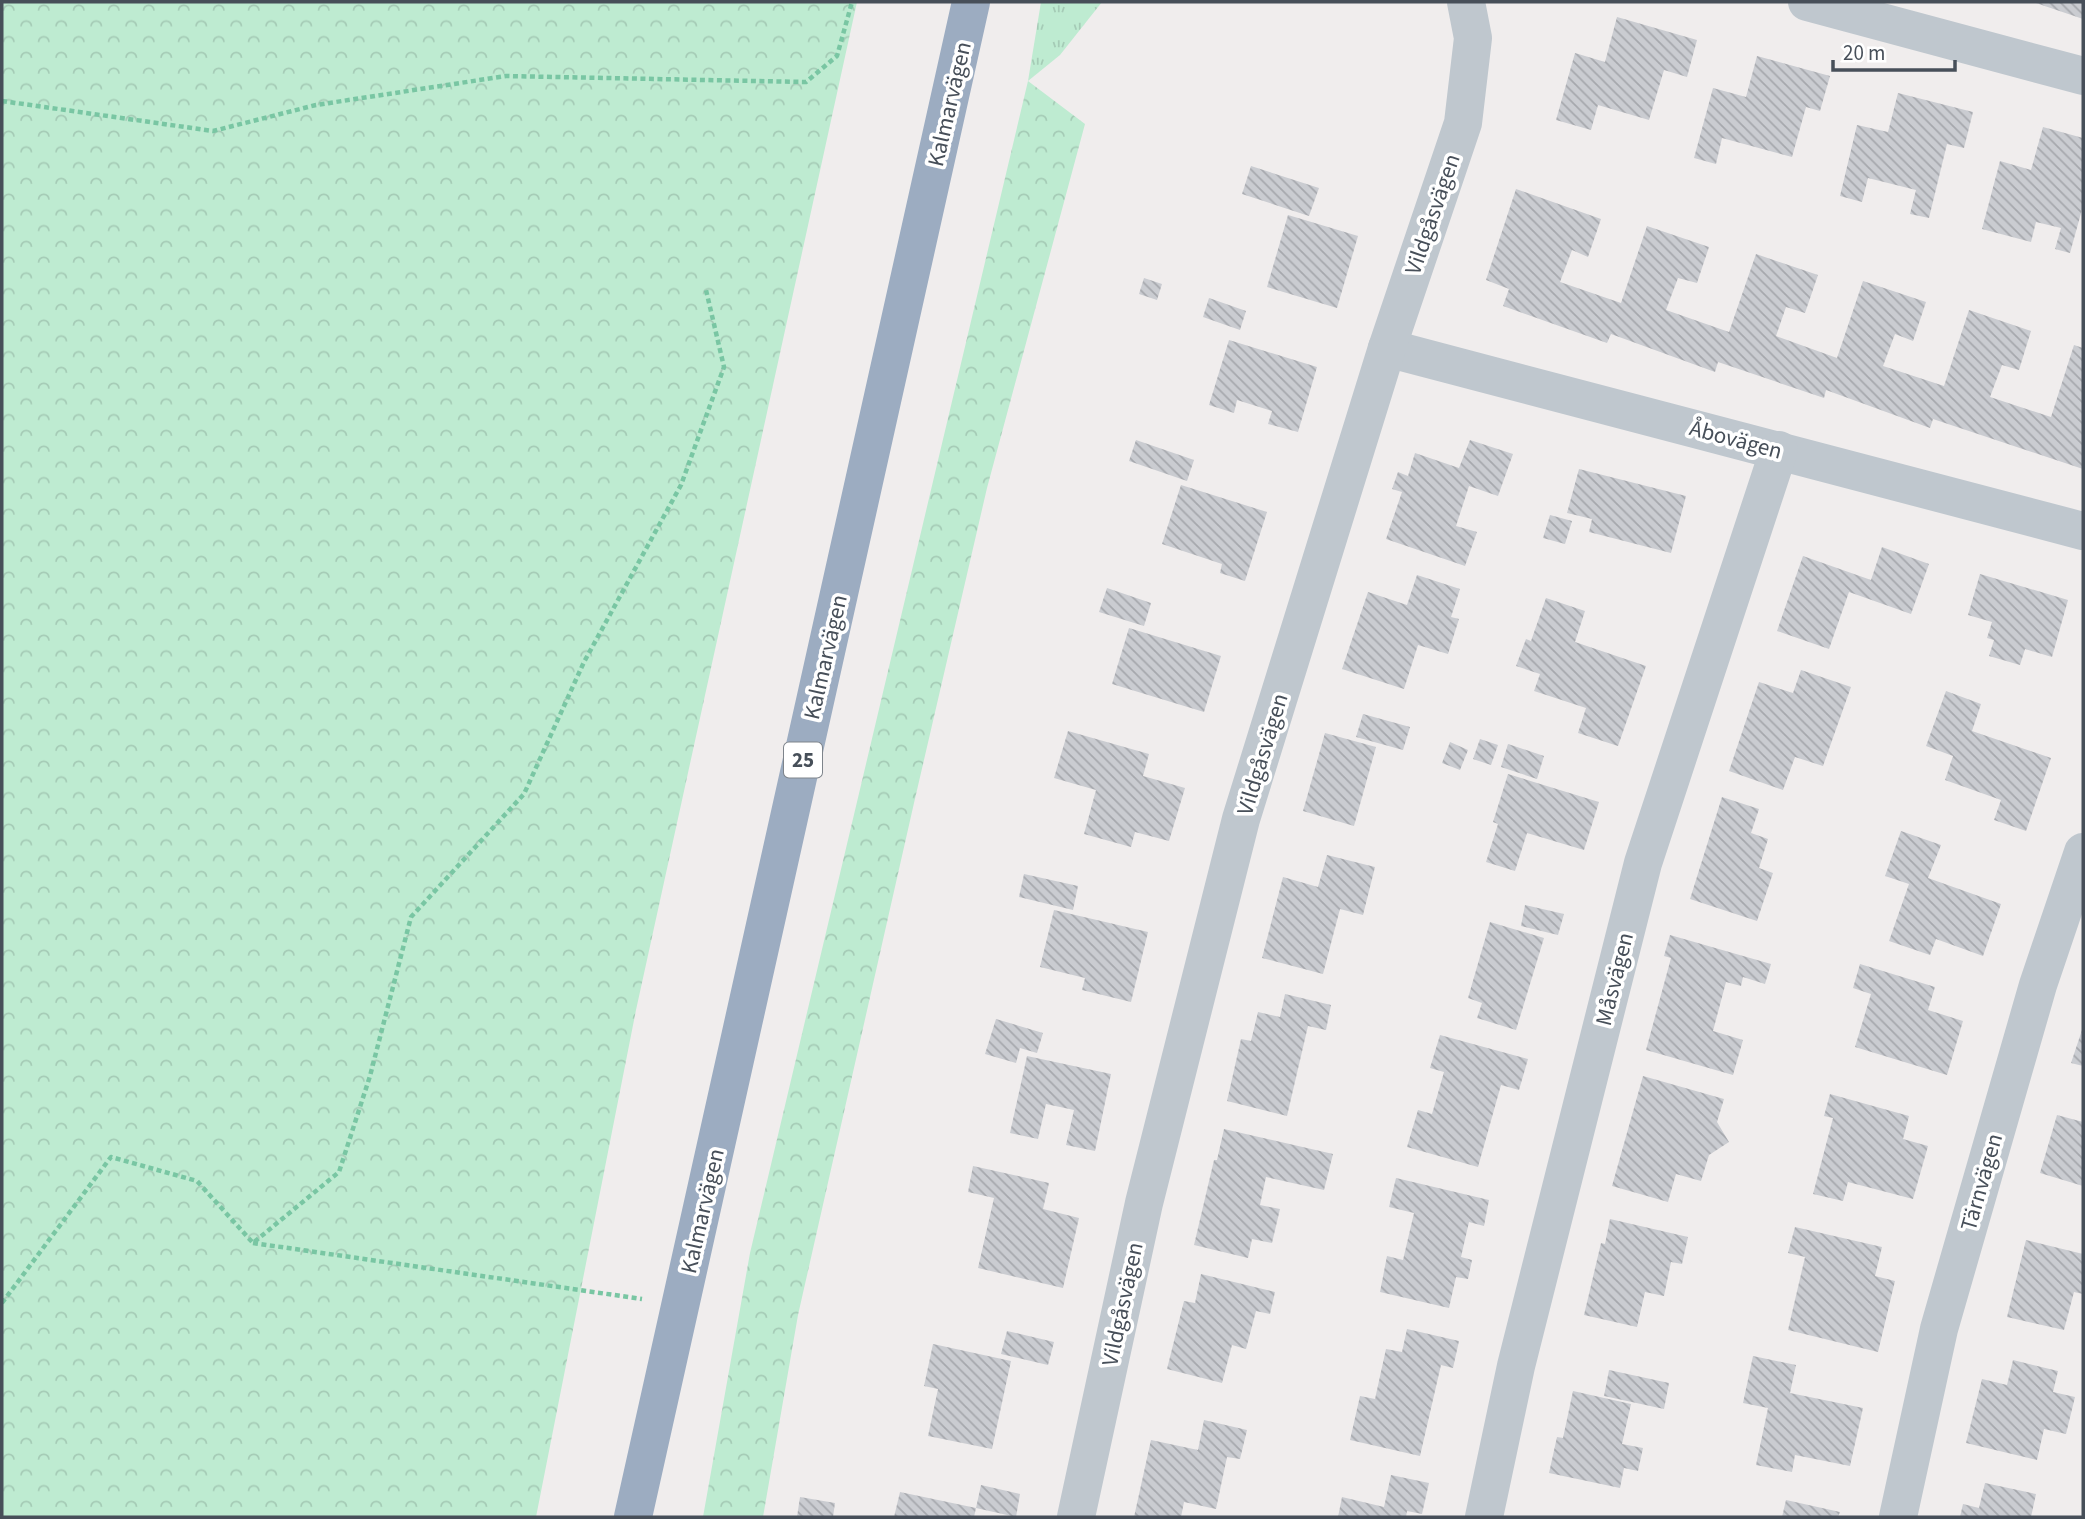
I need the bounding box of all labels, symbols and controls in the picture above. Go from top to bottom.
scale bar [1833,28,1955,72]
street label: Kalmarvägen [919,38,980,170]
text: 20 m [1843,38,1885,68]
street label: Vildgåsvägen [1396,149,1469,279]
street label: Åbovägen [1686,411,1786,468]
street label: Kalmarvägen [795,591,856,723]
street label: Vildgåsvägen [1228,689,1297,819]
road number: 25 [784,742,822,778]
street label: Måsvägen [1587,929,1642,1029]
street label: Tärnvägen [1952,1130,2011,1235]
street label: Kalmarvägen [672,1145,733,1277]
street label: Vildgåsvägen [1093,1239,1152,1369]

